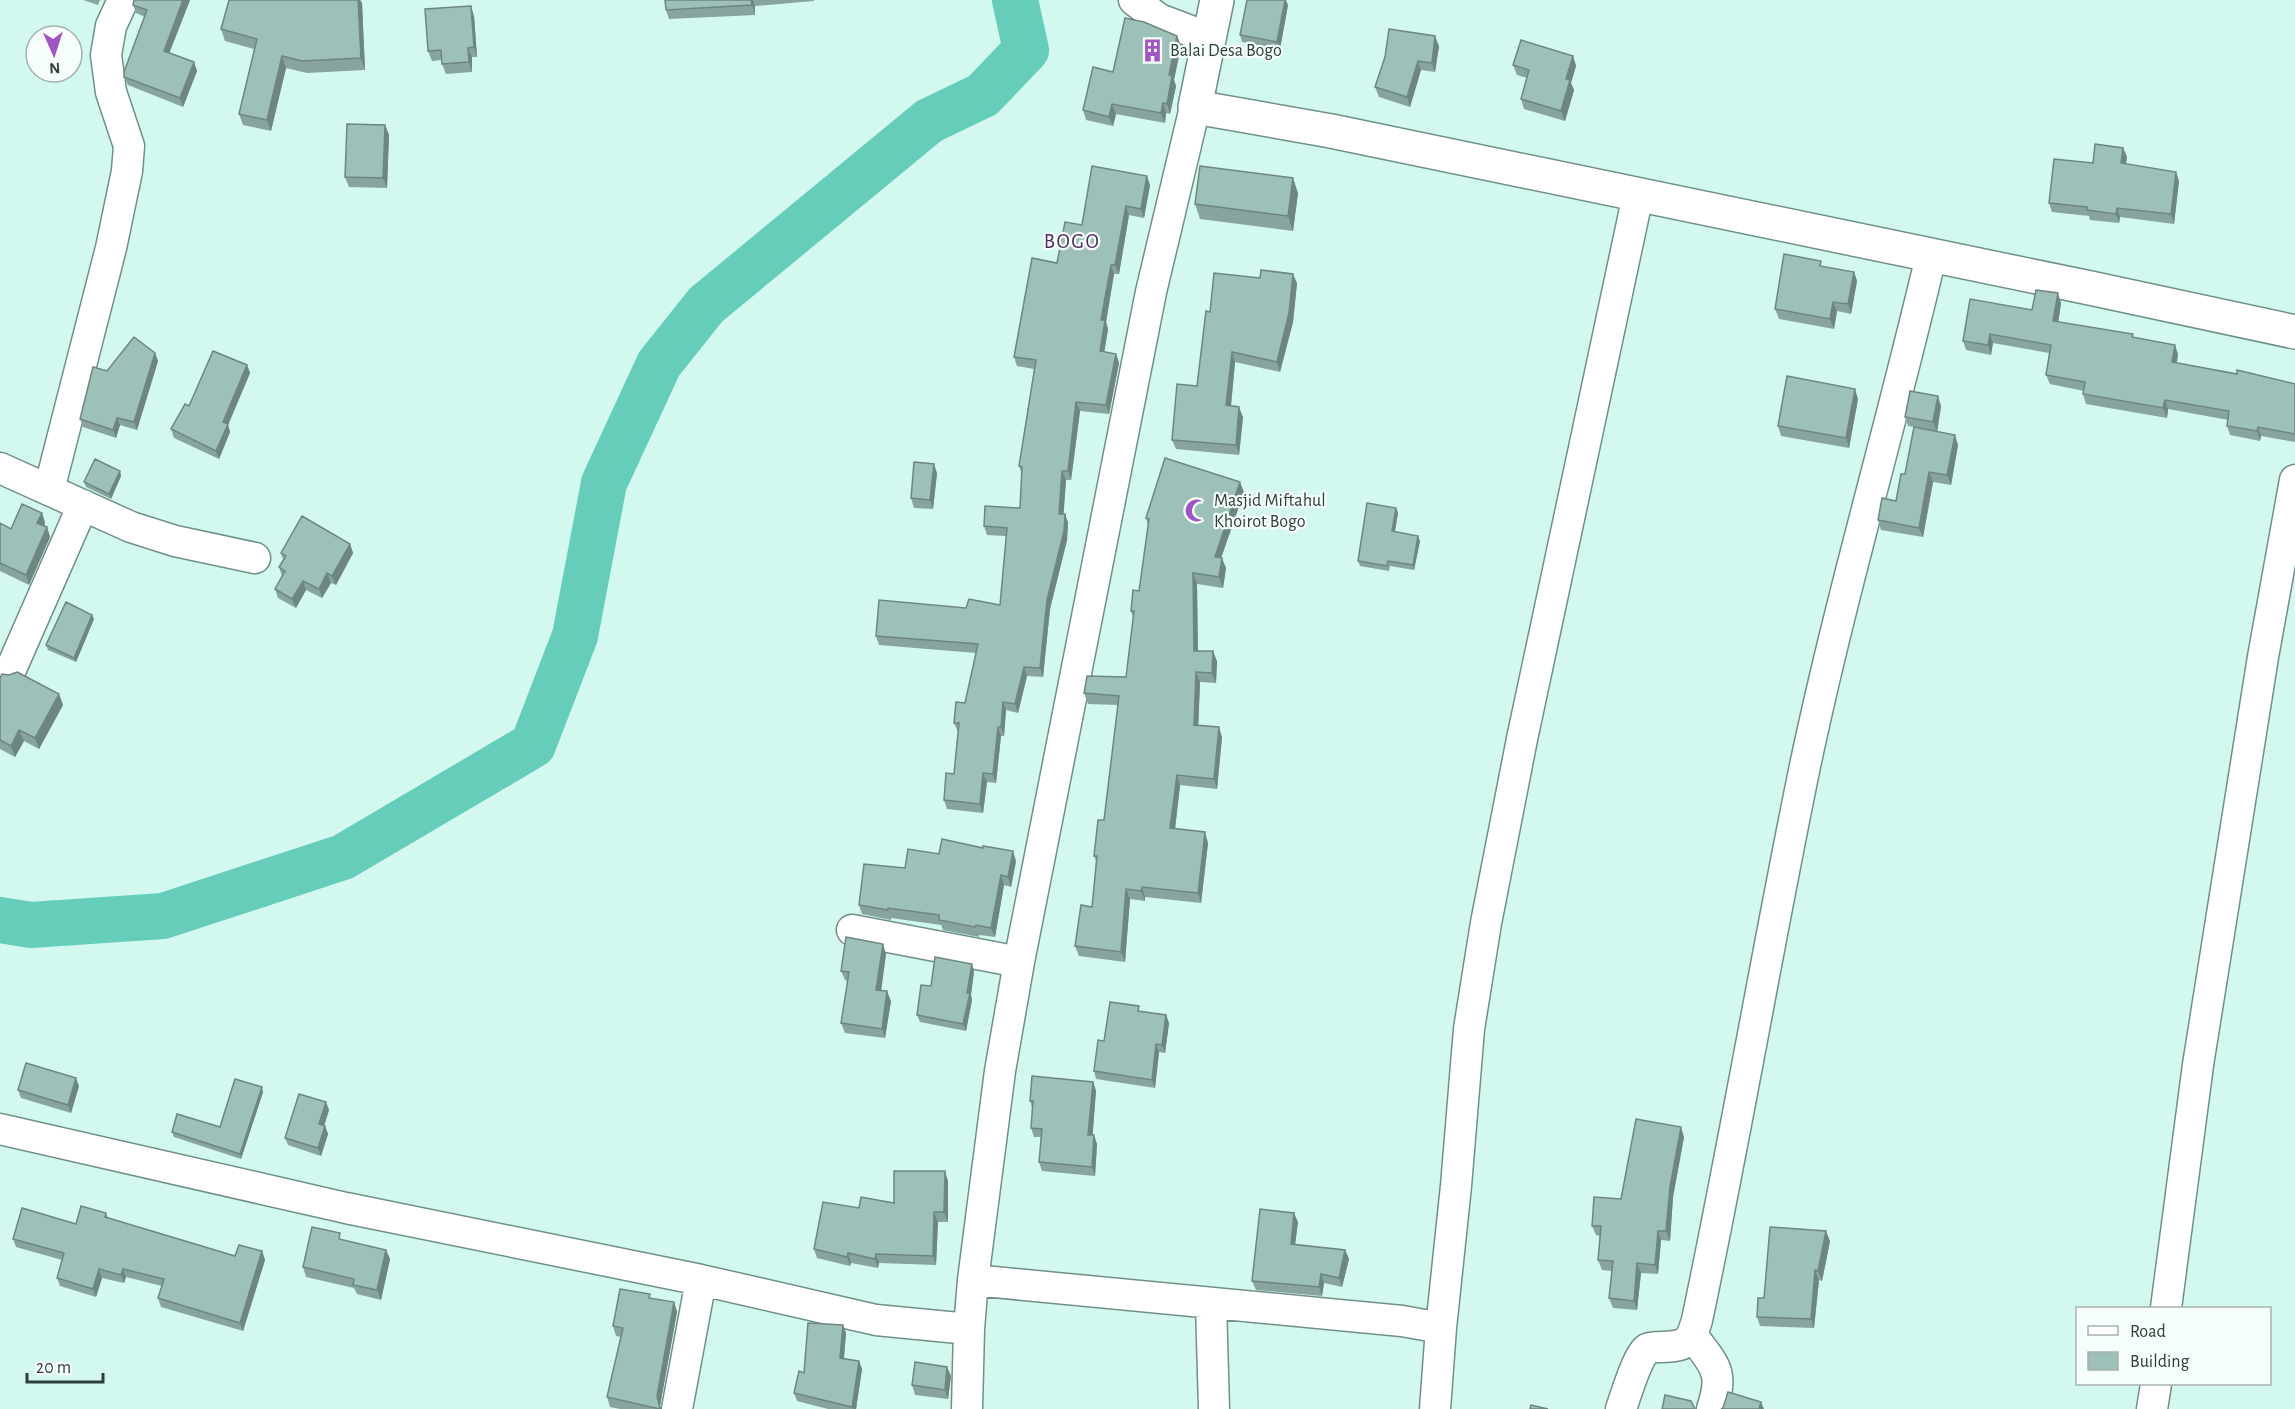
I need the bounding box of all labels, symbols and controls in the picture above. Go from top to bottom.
north arrow [24,24,84,84]
building icon: Balai Desa Bogo [1139,37,1165,63]
place label: Balai Desa Bogo [1170,42,1282,60]
text: N [49,60,61,76]
district label: BOGO [1044,231,1100,252]
place label: Masjid Miftahul Khoirot Bogo [1214,492,1326,531]
mosque icon: Masjid Miftahul Khoirot Bogo [1183,497,1209,523]
legend [2076,1307,2271,1385]
text: Road [2130,1323,2166,1341]
scale bar [27,1346,104,1384]
text: Building [2130,1353,2190,1371]
text: 20 m [36,1359,71,1377]

